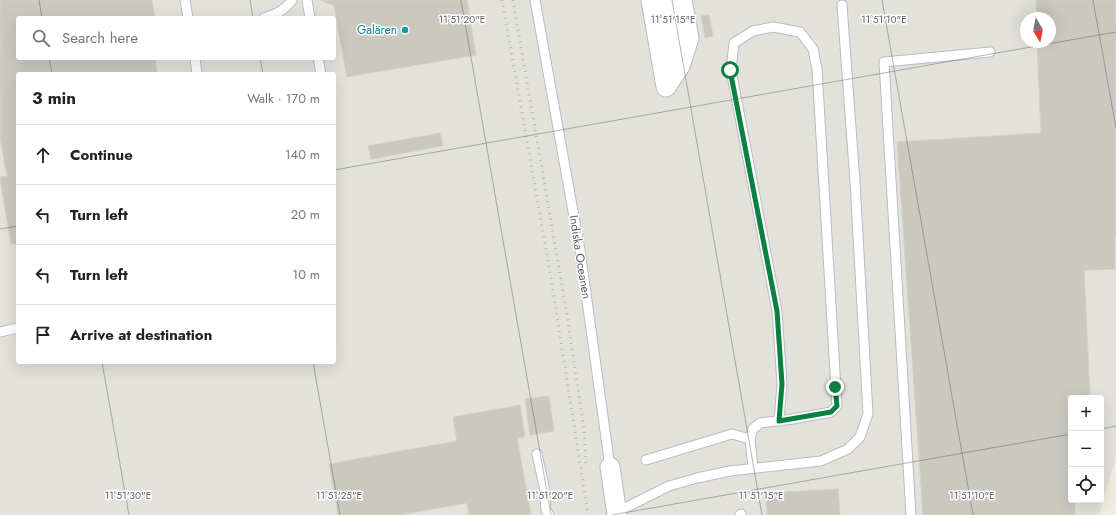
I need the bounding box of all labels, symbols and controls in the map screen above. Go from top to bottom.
text: 11°51'20"E [439,12,485,27]
text: 11°51'15"E [650,12,696,27]
text: 11°51'10"E [861,12,907,27]
north arrow [1020,12,1056,48]
search box [16,16,336,60]
place label: Galären [357,21,397,39]
marker: Galären [400,25,410,35]
icon: search [30,27,52,49]
text: Search here [62,27,138,49]
route start [721,61,739,79]
text: 3 min [32,86,76,110]
text: Walk · 170 m [247,89,320,108]
icon: ahead [32,144,54,166]
text: Continue [70,144,133,166]
text: 140 m [285,145,320,164]
icon: left [32,204,54,226]
text: Turn left [70,204,128,226]
text: 20 m [291,205,320,224]
street label: Indiska Oceanen [564,214,596,300]
icon: left [32,264,54,286]
text: Turn left [70,264,128,286]
text: 10 m [292,265,320,284]
icon: arrive [32,324,54,346]
text: Arrive at destination [70,324,212,346]
route end [826,378,844,396]
map controls [1068,395,1104,503]
button: + [1068,395,1104,431]
button: − [1068,431,1104,467]
button: locate [1068,467,1104,503]
text: 11°51'30"E [105,488,151,503]
text: 11°51'25"E [316,488,362,503]
text: 11°51'20"E [527,488,573,503]
text: 11°51'15"E [738,488,784,503]
text: 11°51'10"E [949,488,995,503]

